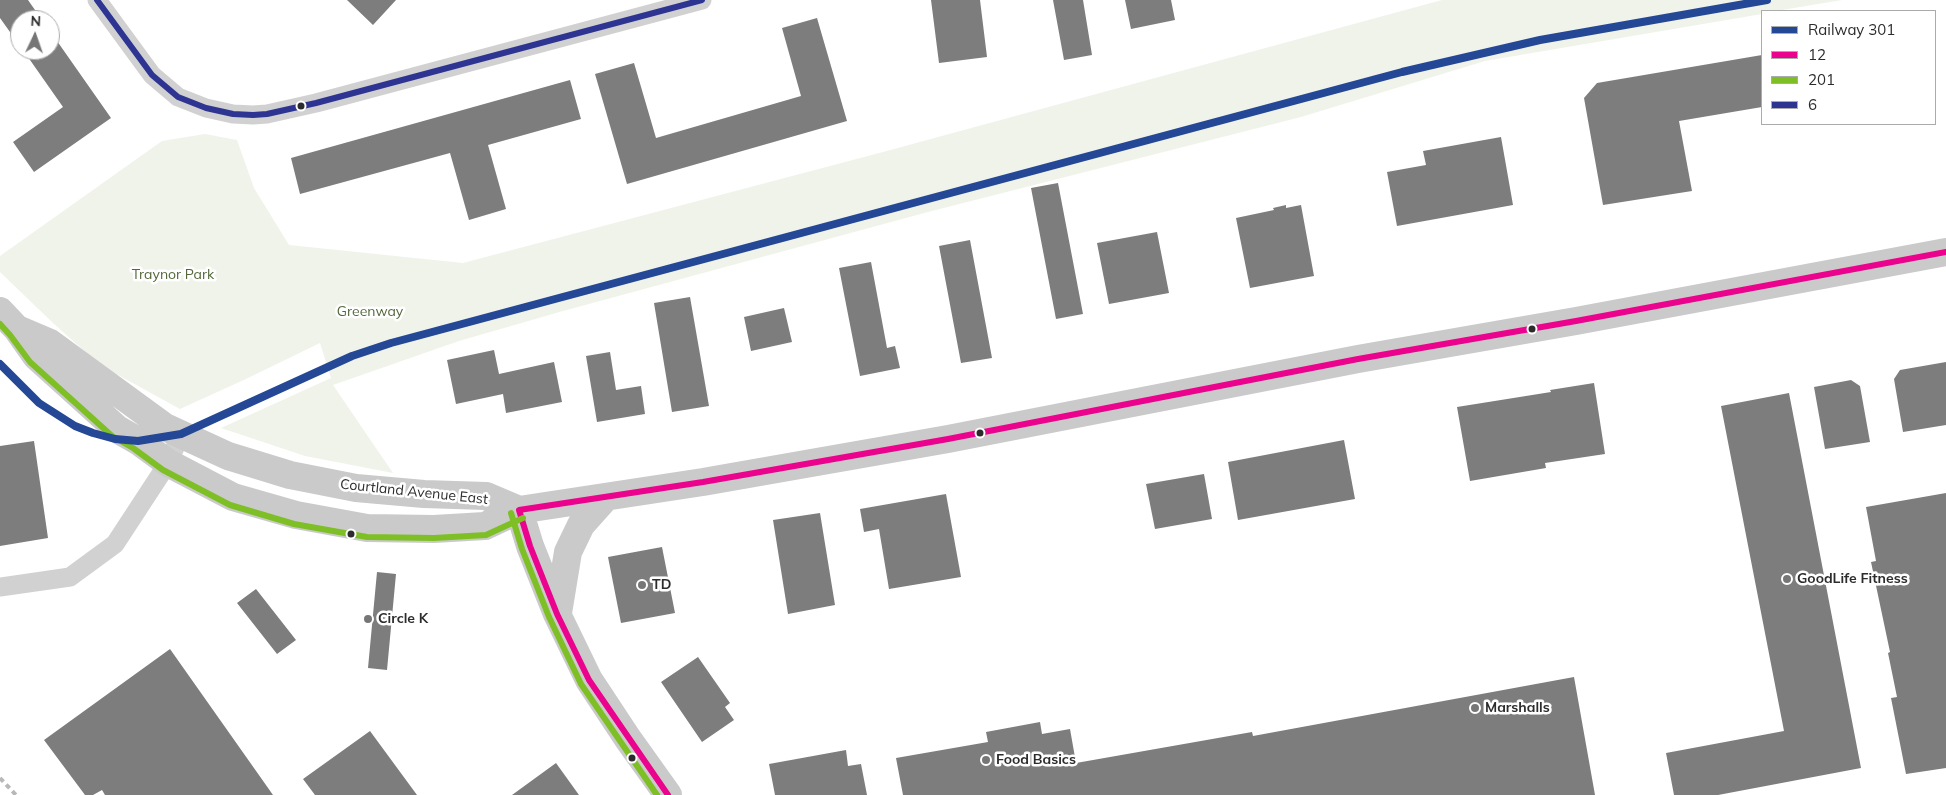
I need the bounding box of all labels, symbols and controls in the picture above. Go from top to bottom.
north arrow [10,10,60,60]
legend [1761,10,1936,125]
text: N [30,12,41,30]
text: Railway 301 [1808,20,1895,39]
text: 12 [1808,45,1826,64]
text: 201 [1808,70,1835,89]
text: 6 [1808,95,1817,114]
unlabelled marker [296,101,306,111]
park label: Traynor Park [132,267,214,283]
park label: Greenway [337,304,403,320]
unlabelled marker [1527,324,1537,334]
unlabelled marker [975,428,985,438]
street label: Courtland Avenue East [339,476,489,508]
unlabelled marker [346,529,356,539]
place label: GoodLife Fitness [1797,571,1908,587]
marker: GoodLife Fitness [1781,573,1793,585]
place label: TD [652,577,671,593]
marker: TD [636,579,648,591]
place label: Circle K [378,611,428,627]
marker: Circle K [362,613,374,625]
place label: Marshalls [1485,700,1550,716]
marker: Marshalls [1469,702,1481,714]
place label: Food Basics [996,752,1076,768]
unlabelled marker [627,753,637,763]
marker: Food Basics [980,754,992,766]

